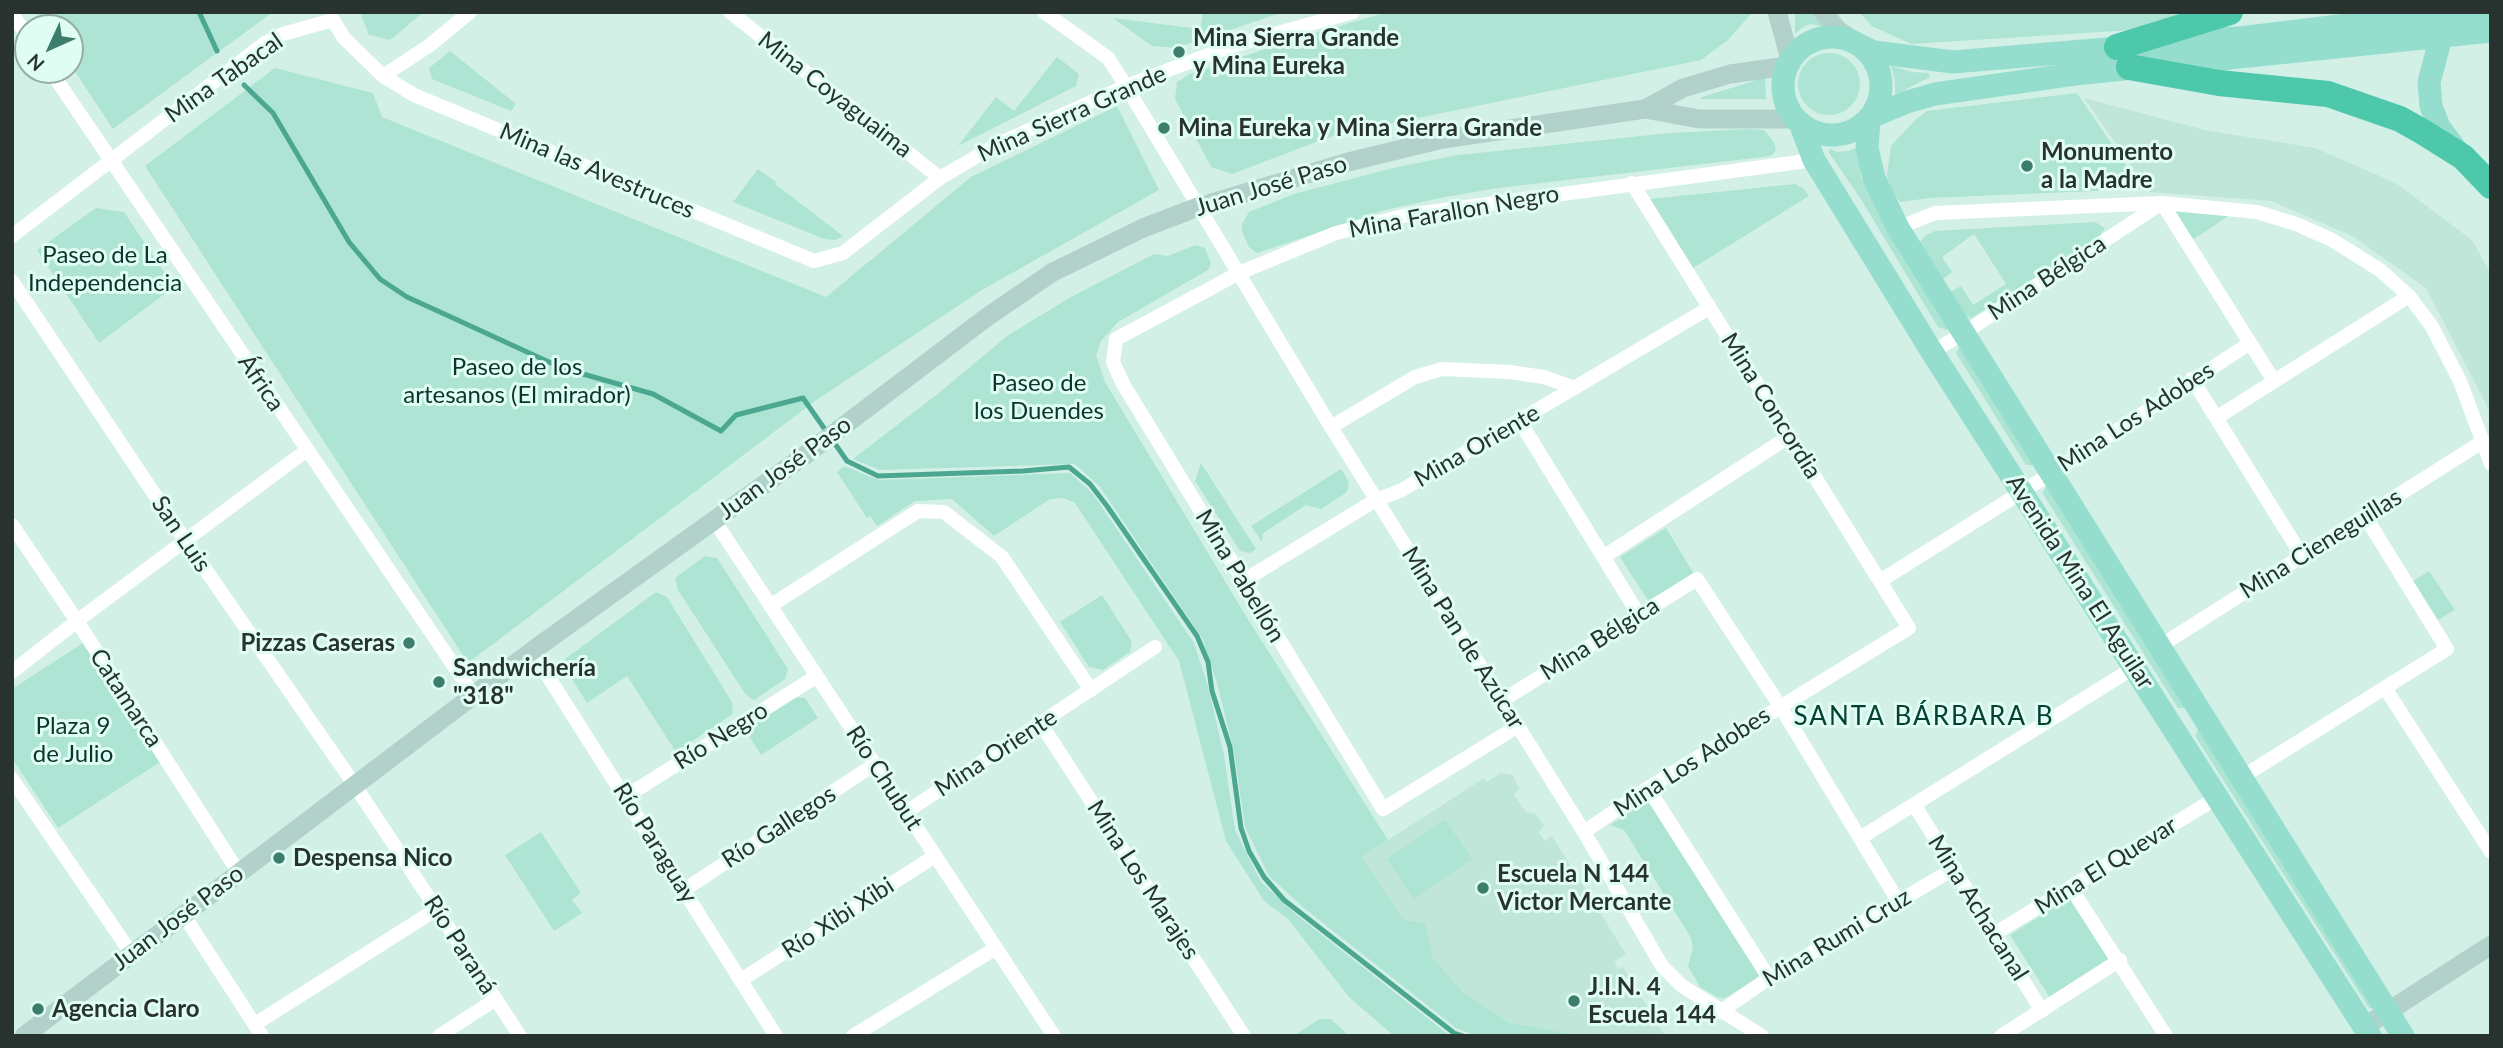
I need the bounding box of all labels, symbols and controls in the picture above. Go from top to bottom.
north arrow [14,14,84,84]
place label: Mina Sierra Grande y Mina Eureka [1193,24,1399,80]
street label: Mina Coyaguaima [752,26,918,164]
street label: Mina Tabacal [160,27,288,129]
marker: Mina Sierra Grande y Mina Eureka [1171,44,1187,60]
text: N [22,49,49,76]
street label: Mina Sierra Grande [973,59,1171,169]
place label: Mina Eureka y Mina Sierra Grande [1178,114,1542,142]
street label: Mina las Avestruces [495,117,699,225]
marker: Mina Eureka y Mina Sierra Grande [1156,120,1172,136]
place label: Monumento a la Madre [2041,138,2173,194]
street label: Juan José Paso [1192,149,1350,223]
marker: Monumento a la Madre [2019,158,2035,174]
street label: Mina Farallon Negro [1347,179,1561,245]
street label: Mina Bélgica [1983,229,2111,327]
park label: Paseo de La Independencia [28,241,182,297]
street label: Mina Concordia [1715,328,1827,484]
street label: África [232,349,290,417]
park label: Paseo de los artesanos (El mirador) [403,353,631,409]
street label: Mina Los Adobes [2052,356,2220,478]
park label: Paseo de los Duendes [974,369,1104,425]
street label: Mina Oriente [1409,399,1545,493]
street label: Juan José Paso [713,410,857,526]
street label: Avenida Mina El Aguilar [2000,469,2160,695]
street label: Mina Cieneguillas [2235,483,2407,605]
street label: San Luis [145,491,217,577]
street label: Mina Pabellón [1189,504,1291,648]
street label: Mina Pan de Azúcar [1395,541,1531,735]
street label: Mina Bélgica [1535,591,1665,687]
place label: Pizzas Caseras [241,629,395,657]
marker: Pizzas Caseras [401,635,417,651]
street label: Catamarca [84,643,168,753]
place label: Sandwichería "318" [453,654,596,710]
marker: Sandwichería "318" [431,674,447,690]
street label: Río Negro [669,696,773,776]
street label: Mina Los Adobes [1608,701,1776,823]
district label: SANTA BÁRBARA B [1795,701,2053,733]
street label: Mina Oriente [929,703,1063,803]
park label: Plaza 9 de Julio [33,712,113,768]
street label: Río Chubut [840,720,928,836]
street label: Río Paraguay [607,777,703,909]
street label: Río Gallegos [717,780,841,874]
street label: Mina Los Marajes [1081,795,1205,965]
street label: Mina El Quevar [2029,811,2183,921]
street label: Mina Achacanal [1922,830,2034,986]
place label: Despensa Nico [293,844,453,872]
marker: Despensa Nico [271,850,287,866]
street label: Juan José Paso [107,859,249,977]
place label: Escuela N 144 Victor Mercante [1497,860,1671,916]
street label: Río Xibi Xibi [777,871,899,965]
marker: Escuela N 144 Victor Mercante [1475,880,1491,896]
street label: Mina Rumi Cruz [1758,882,1916,994]
street label: Río Paraná [417,890,503,1000]
place label: J.I.N. 4 Escuela 144 [1588,973,1716,1029]
marker: J.I.N. 4 Escuela 144 [1566,993,1582,1009]
place label: Agencia Claro [52,995,200,1023]
marker: Agencia Claro [30,1001,46,1017]

